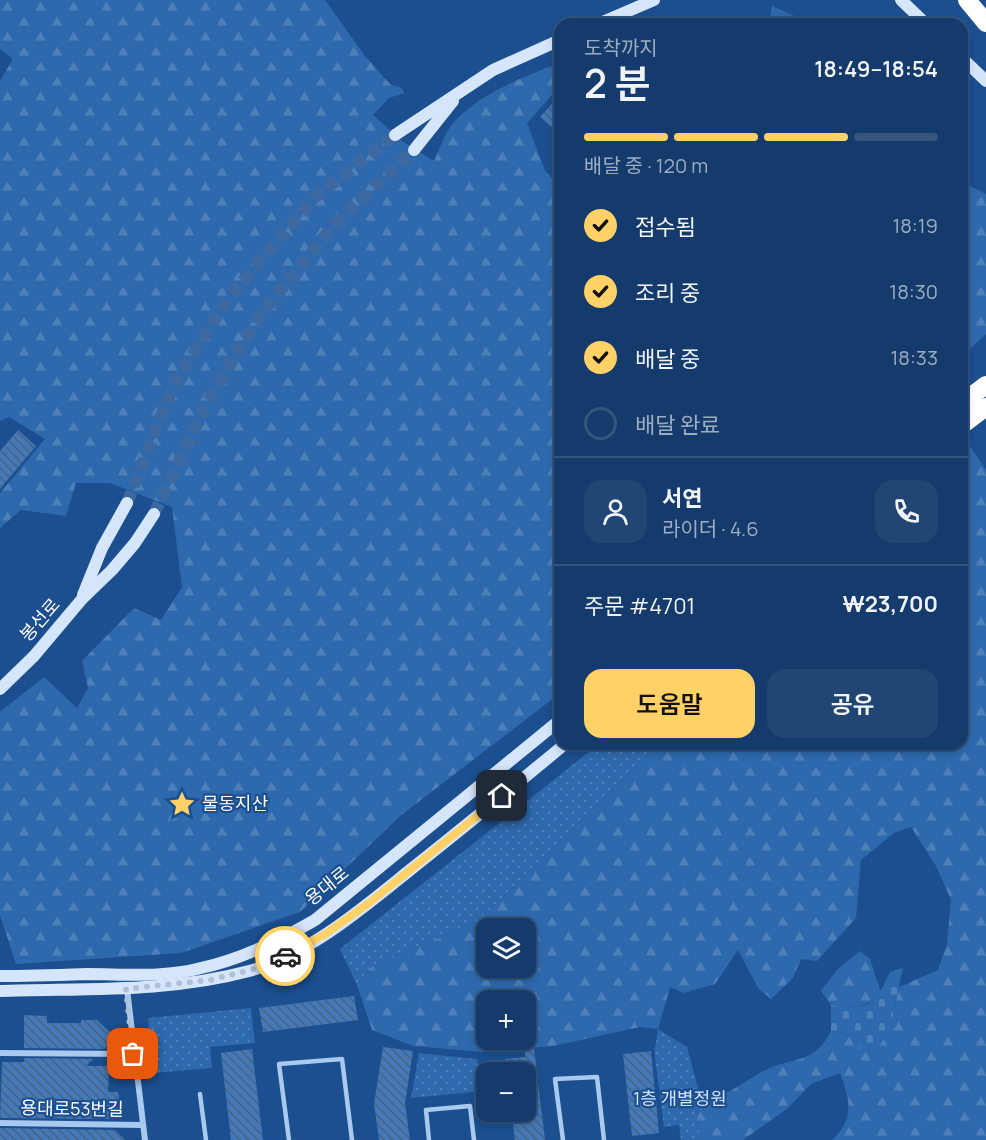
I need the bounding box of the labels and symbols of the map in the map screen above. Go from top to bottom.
street label: 봉선로 [14,593,65,646]
pin [476,770,527,821]
place icon: 물동지산 [167,789,197,819]
place label: 물동지산 [202,791,268,815]
street label: 용대로 [300,860,353,910]
courier [255,926,315,986]
pin [107,1028,158,1079]
park label: 1층 개별정원 [633,1086,727,1110]
street label: 용대로53번길 [20,1095,124,1121]

